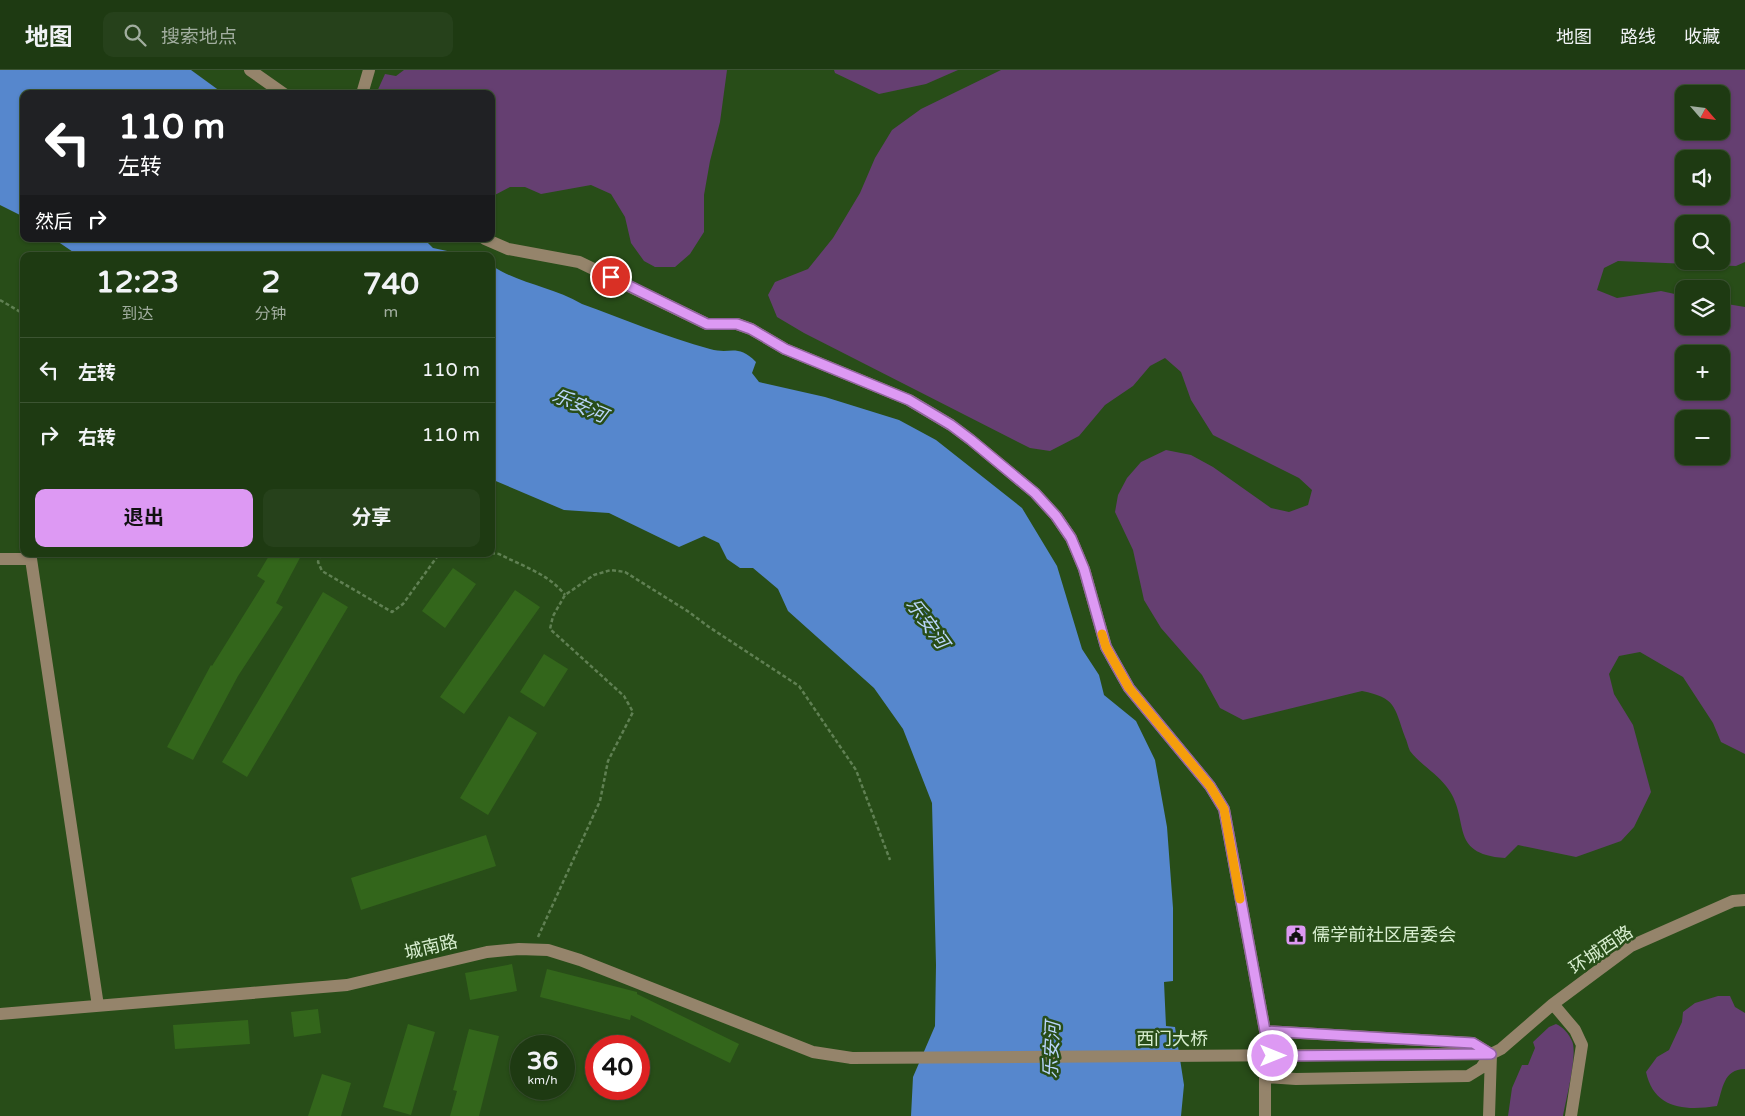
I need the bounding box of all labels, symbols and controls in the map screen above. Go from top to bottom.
search box [103,12,453,57]
icon: search [121,21,149,49]
text: 地图 [25,23,73,52]
text: 搜索地点 [161,26,237,48]
text: 地图 [1556,26,1592,48]
text: 路线 [1620,26,1656,48]
text: 收藏 [1684,26,1720,48]
north arrow [1675,85,1730,140]
map controls [1675,85,1730,465]
text: 110 m [118,106,225,148]
icon: left [35,110,100,175]
button: sound [1675,150,1730,205]
text: 左转 [118,154,162,180]
icon: right [83,205,111,233]
text: 然后 [35,211,73,233]
button: search [1675,215,1730,270]
pin [590,256,632,298]
icon: arrive [597,263,625,291]
text: 12:23 [96,264,179,301]
text: 2 [261,264,280,301]
text: 740 [363,266,419,303]
button: layers [1675,280,1730,335]
text: m [384,302,398,322]
text: 到达 [121,304,153,324]
text: 分钟 [255,304,287,324]
button: + [1675,345,1730,400]
icon: left [35,356,63,384]
text: 110 m [422,359,480,381]
text: 左转 [78,362,116,384]
water label: 乐安河 [549,385,614,429]
button: − [1675,410,1730,465]
icon: right [35,421,63,449]
text: 110 m [422,424,480,446]
text: 右转 [78,427,116,449]
button: 退出 [35,489,253,547]
button: 分享 [263,489,480,547]
water label: 乐安河 [902,594,955,656]
street label: 环城西路 [1565,921,1637,979]
public building icon: 儒学前社区居委会 [1284,923,1308,947]
place label: 儒学前社区居委会 [1312,924,1456,946]
street label: 城南路 [402,930,460,964]
water label: 乐安河 [1040,1017,1065,1079]
street label: 西门大桥 [1136,1028,1208,1050]
position arrow [1246,1029,1298,1081]
speed limit sign: 40 [585,1035,650,1100]
text: 36 [527,1046,558,1076]
text: km/h [527,1073,558,1087]

